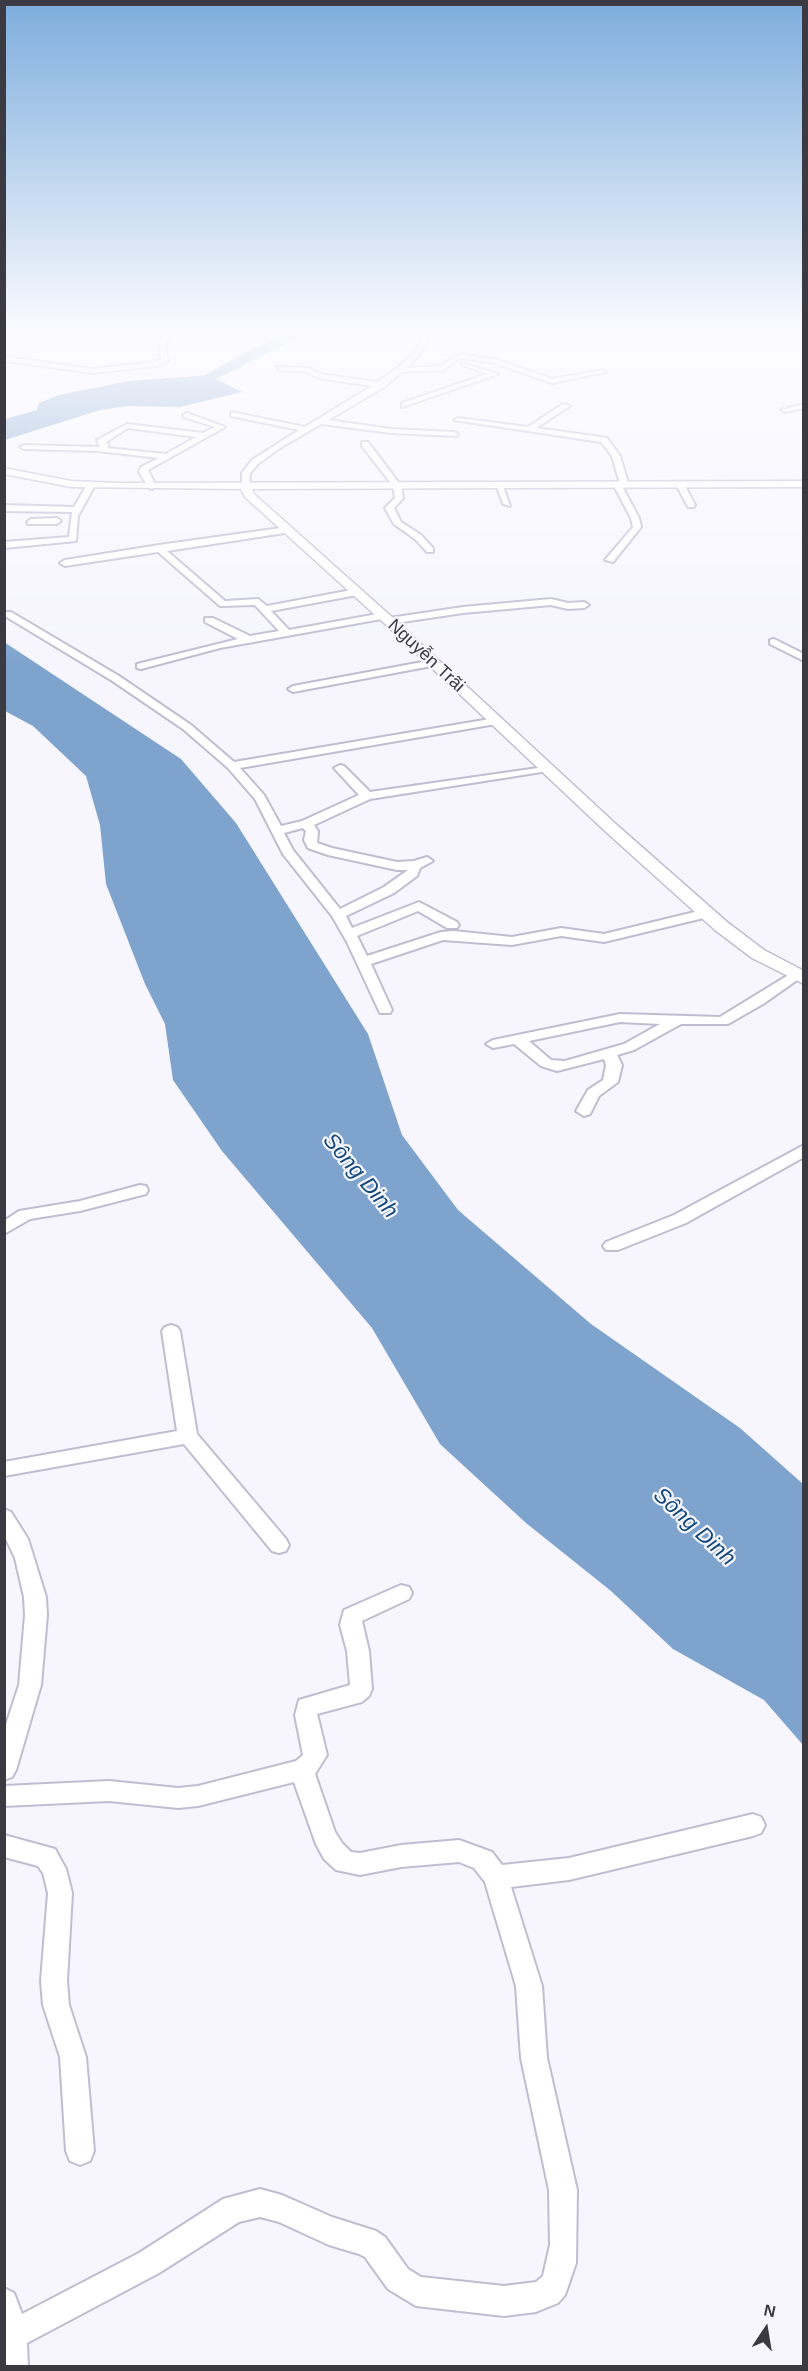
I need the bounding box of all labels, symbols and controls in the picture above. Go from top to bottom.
street label: Nguyễn Trãi [383,615,469,697]
water label: Sông Dinh [317,1128,403,1224]
water label: Sông Dinh [647,1482,741,1572]
north arrow [736,2299,796,2359]
text: N [762,2301,777,2320]

